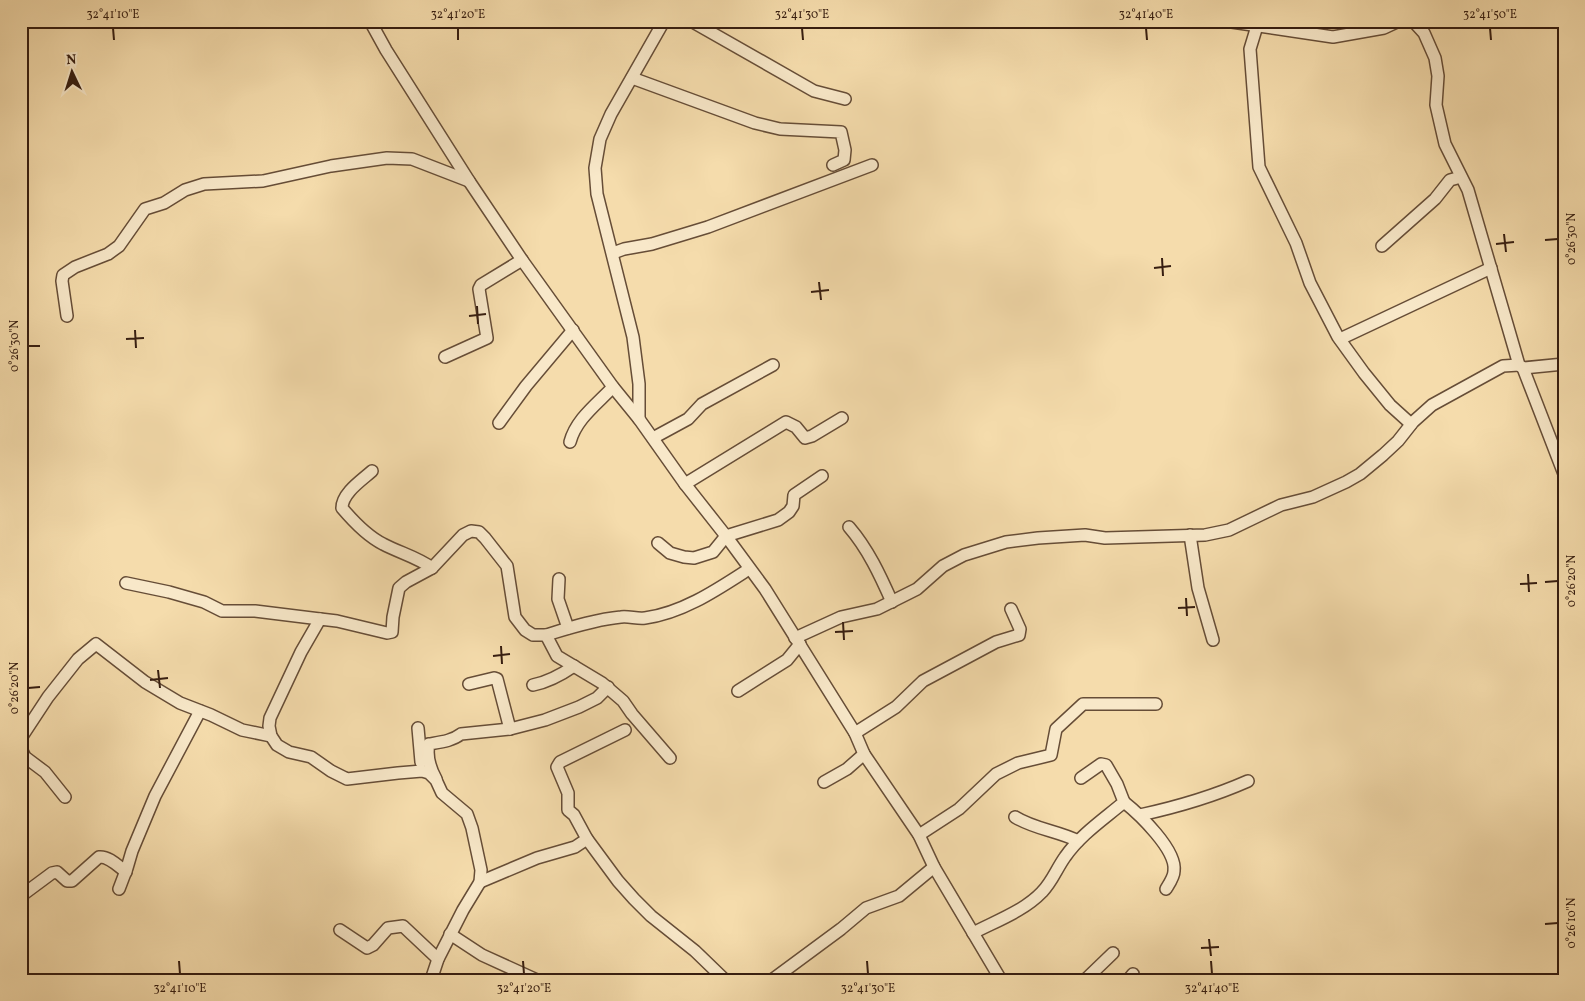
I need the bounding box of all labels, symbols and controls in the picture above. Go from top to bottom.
text: 32°41'10"E [86,7,140,23]
text: 32°41'20"E [431,7,485,23]
text: 32°41'30"E [775,7,829,23]
text: 32°41'40"E [1119,7,1173,23]
text: 32°41'50"E [1463,7,1517,23]
north arrow [48,48,98,98]
text: N [65,51,77,70]
text: 0°26'30"N [1564,213,1580,265]
text: 0°26'30"N [7,320,23,372]
text: 0°26'20"N [1564,555,1580,607]
text: 0°26'20"N [7,662,23,714]
text: 0°26'10"N [1564,897,1580,948]
text: 32°41'10"E [153,981,207,997]
text: 32°41'20"E [497,981,551,997]
text: 32°41'30"E [841,981,895,997]
text: 32°41'40"E [1185,981,1239,997]

